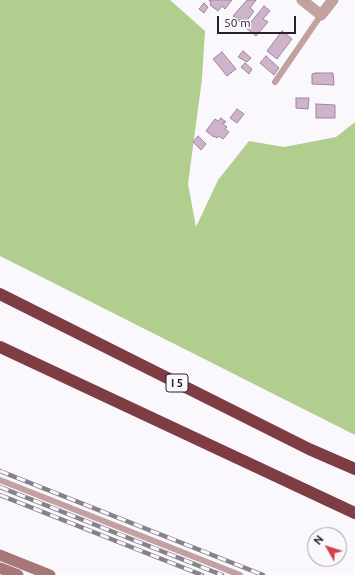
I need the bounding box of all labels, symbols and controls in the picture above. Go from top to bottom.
scale bar [219,8,298,34]
text: 50 m [224,16,251,29]
road number: I 5 [166,374,188,392]
north arrow [307,527,347,567]
text: N [311,533,326,547]

